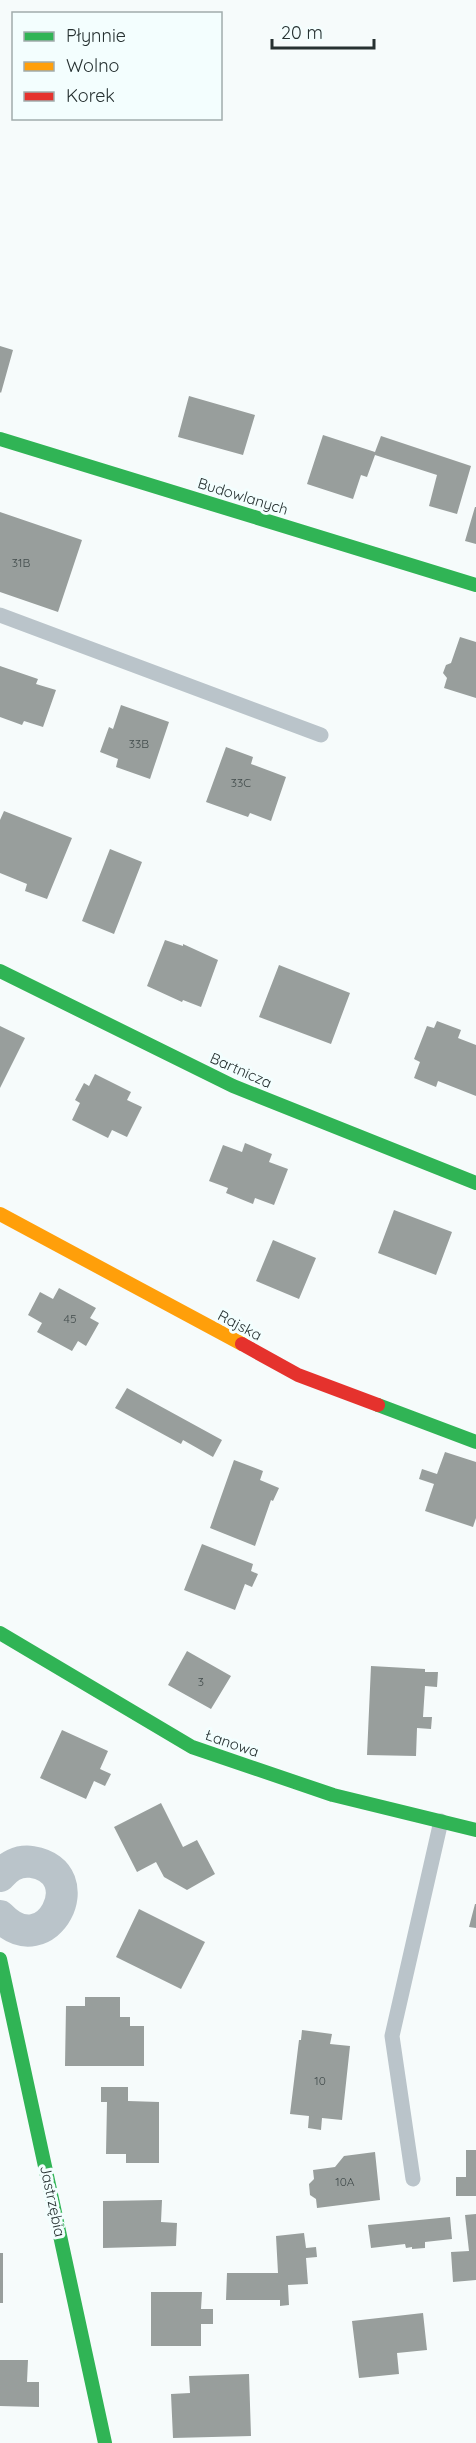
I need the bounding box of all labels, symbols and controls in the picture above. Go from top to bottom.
legend [12,12,222,120]
scale bar [272,12,374,50]
text: 20 m [281,21,323,44]
text: Płynnie [66,24,126,47]
text: Wolno [66,54,119,77]
text: Korek [66,84,115,107]
street label: Budowlanych [195,473,291,519]
house number: 31B [12,555,30,570]
house number: 33B [129,736,149,751]
house number: 33C [231,775,251,790]
street label: Bartnicza [207,1048,275,1092]
street label: Rajska [215,1305,265,1345]
house number: 45 [64,1311,76,1326]
house number: 3 [198,1674,204,1689]
street label: Łanowa [202,1725,262,1761]
house number: 10 [314,2073,326,2088]
street label: Jastrzębia [36,2164,70,2238]
house number: 10A [335,2174,355,2189]

